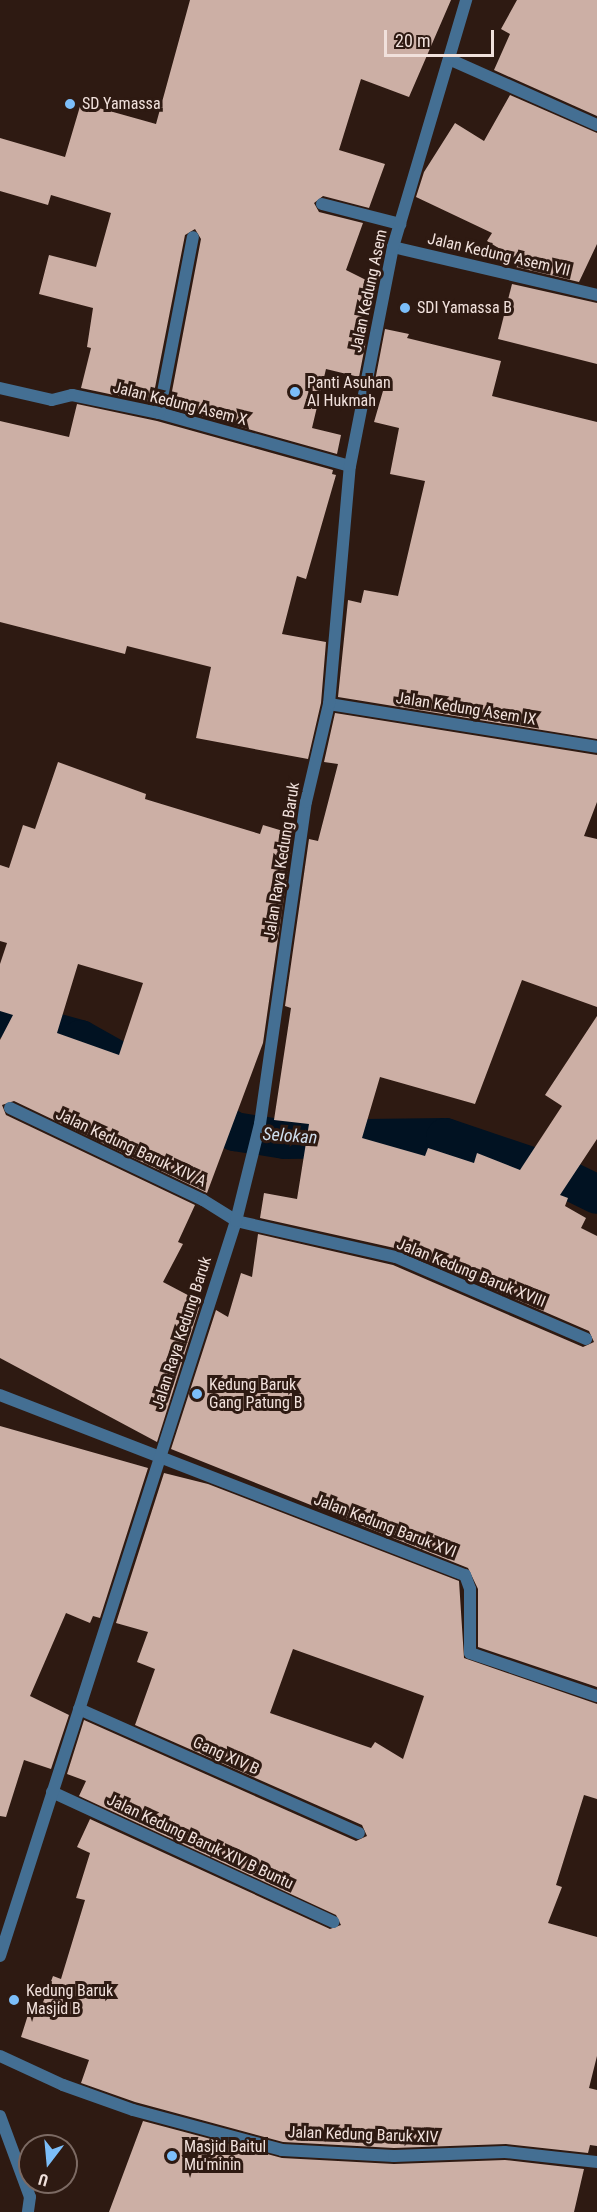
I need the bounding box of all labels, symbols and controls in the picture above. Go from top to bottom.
scale bar [387,18,496,56]
text: 20 m [395,30,430,51]
place label: SD Yamassa [82,94,161,114]
marker: SD Yamassa [63,97,77,111]
street label: Jalan Kedung Asem [347,228,391,354]
street label: Jalan Kedung Asem VII [426,229,572,281]
place label: SDI Yamassa B [417,298,512,318]
marker: SDI Yamassa B [398,301,412,315]
place label: Panti Asuhan Al Hukmah [307,373,391,411]
street label: Jalan Kedung Asem X [111,378,249,430]
marker: Panti Asuhan Al Hukmah [288,385,302,399]
street label: Jalan Kedung Asem IX [394,688,538,730]
street label: Jalan Raya Kedung Baruk [260,781,304,941]
street label: Jalan Kedung Baruk XIV A [53,1105,209,1191]
water label: Selokan [262,1123,318,1149]
street label: Jalan Kedung Baruk XVIII [394,1234,548,1312]
street label: Jalan Raya Kedung Baruk [148,1254,216,1412]
place label: Kedung Baruk Gang Patung B [209,1375,302,1413]
marker: Kedung Baruk Gang Patung B [190,1387,204,1401]
street label: Jalan Kedung Baruk XVI [311,1490,459,1562]
street label: Gang XIV B [190,1733,262,1779]
street label: Jalan Kedung Baruk XIV B Buntu [104,1790,296,1894]
place label: Kedung Baruk Masjid B [26,1981,113,2019]
marker: Kedung Baruk Masjid B [7,1993,21,2007]
street label: Jalan Kedung Baruk XIV [287,2123,439,2147]
north arrow [18,2134,78,2194]
place label: Masjid Baitul Mu'minin [184,2137,266,2175]
marker: Masjid Baitul Mu'minin [165,2149,179,2163]
text: U [36,2169,50,2190]

